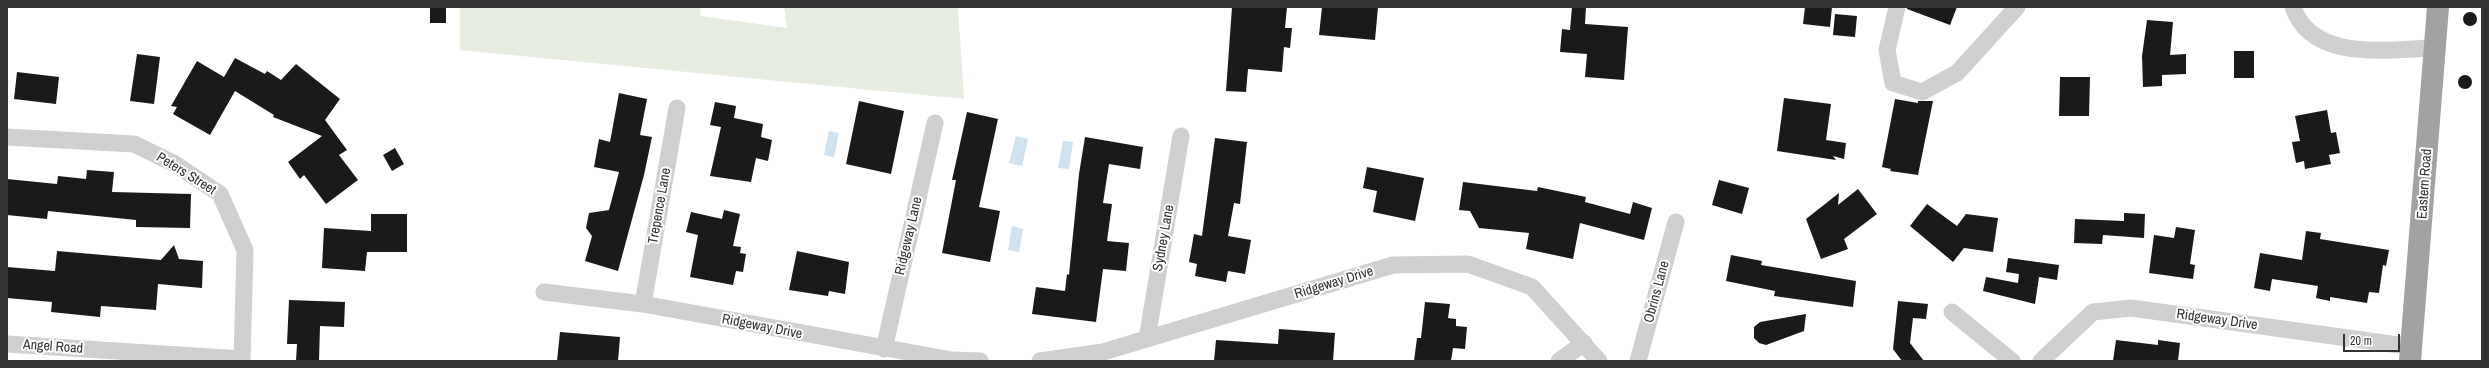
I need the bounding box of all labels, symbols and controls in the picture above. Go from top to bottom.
street label: Eastern Road [2414,148,2436,220]
street label: Peters Street [153,149,219,199]
street label: Trepence Lane [645,167,675,245]
street label: Ridgeway Lane [892,195,926,277]
street label: Sydney Lane [1150,204,1178,272]
street label: Obrins Lane [1641,259,1673,325]
street label: Ridgeway Drive [1292,263,1376,303]
street label: Ridgeway Drive [2175,306,2259,334]
street label: Ridgeway Drive [720,311,804,343]
scale bar [2345,326,2402,352]
text: 20 m [2350,333,2372,349]
street label: Angel Road [22,337,84,357]

